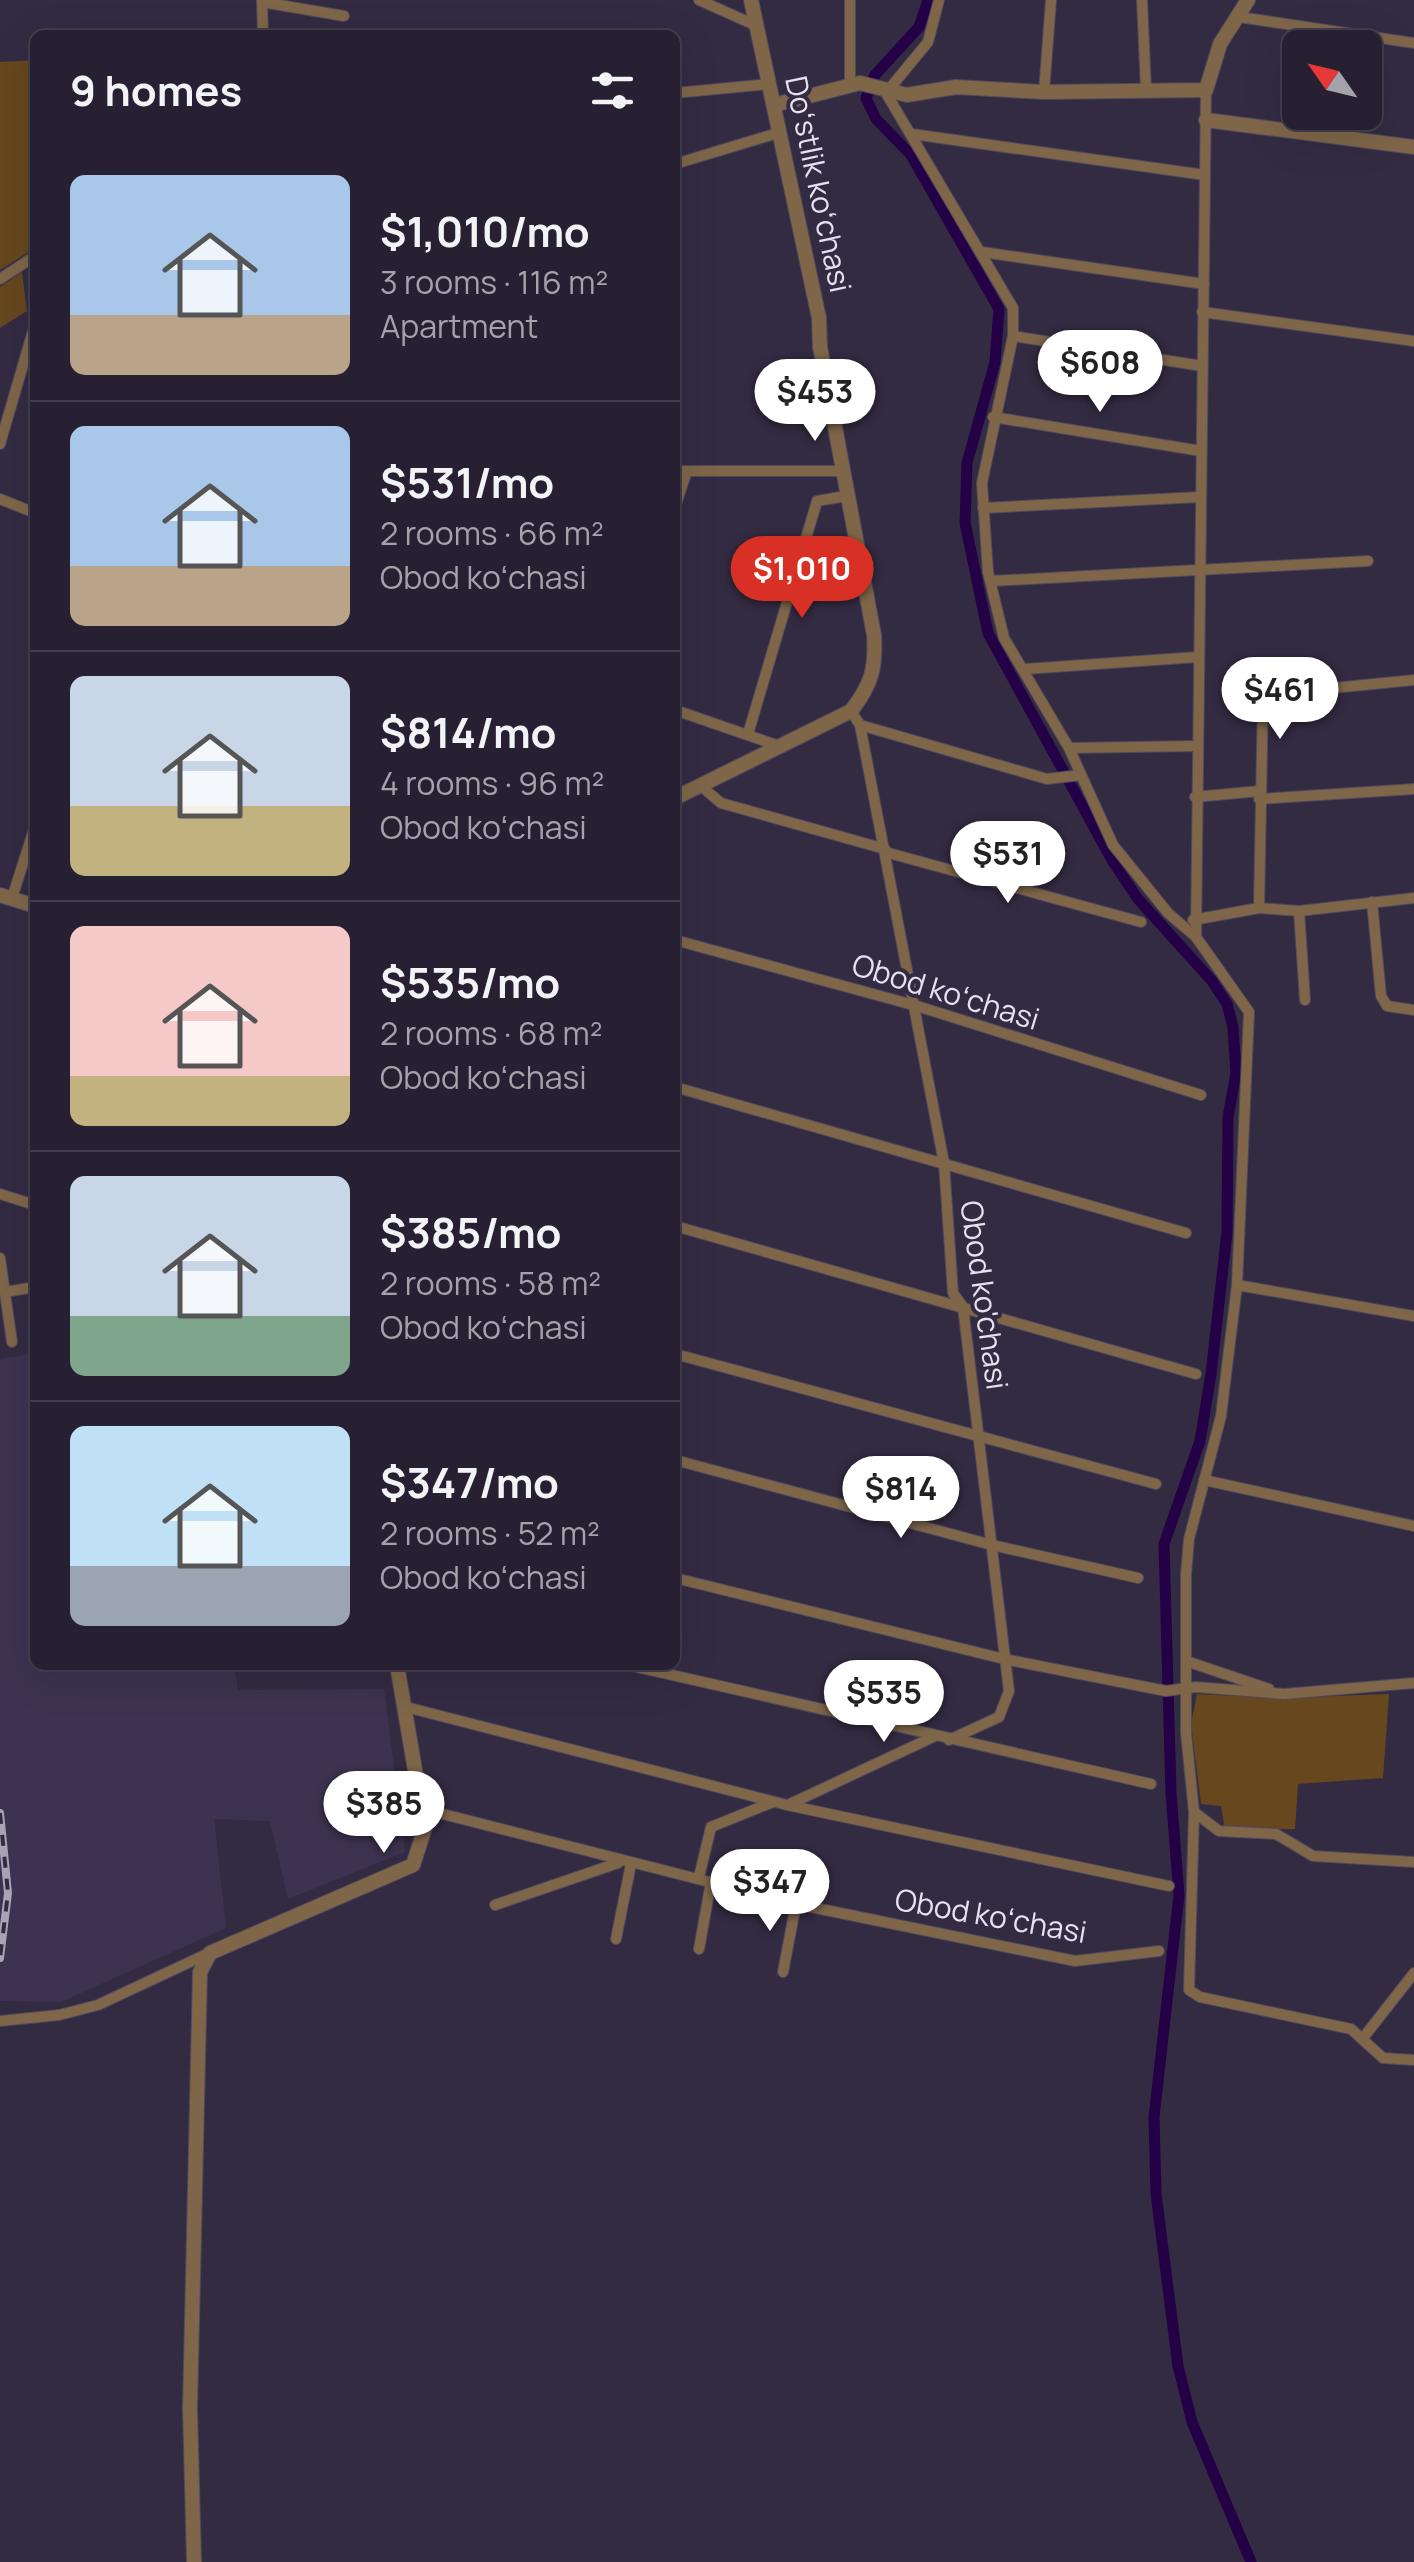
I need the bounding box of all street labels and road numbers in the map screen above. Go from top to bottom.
street label: Doʻstlik koʻchasi [776,72,862,296]
street label: Obod koʻchasi [847,943,1045,1039]
street label: Obod ko'chasi [951,1198,1019,1392]
street label: Obod koʻchasi [892,1878,1090,1952]

